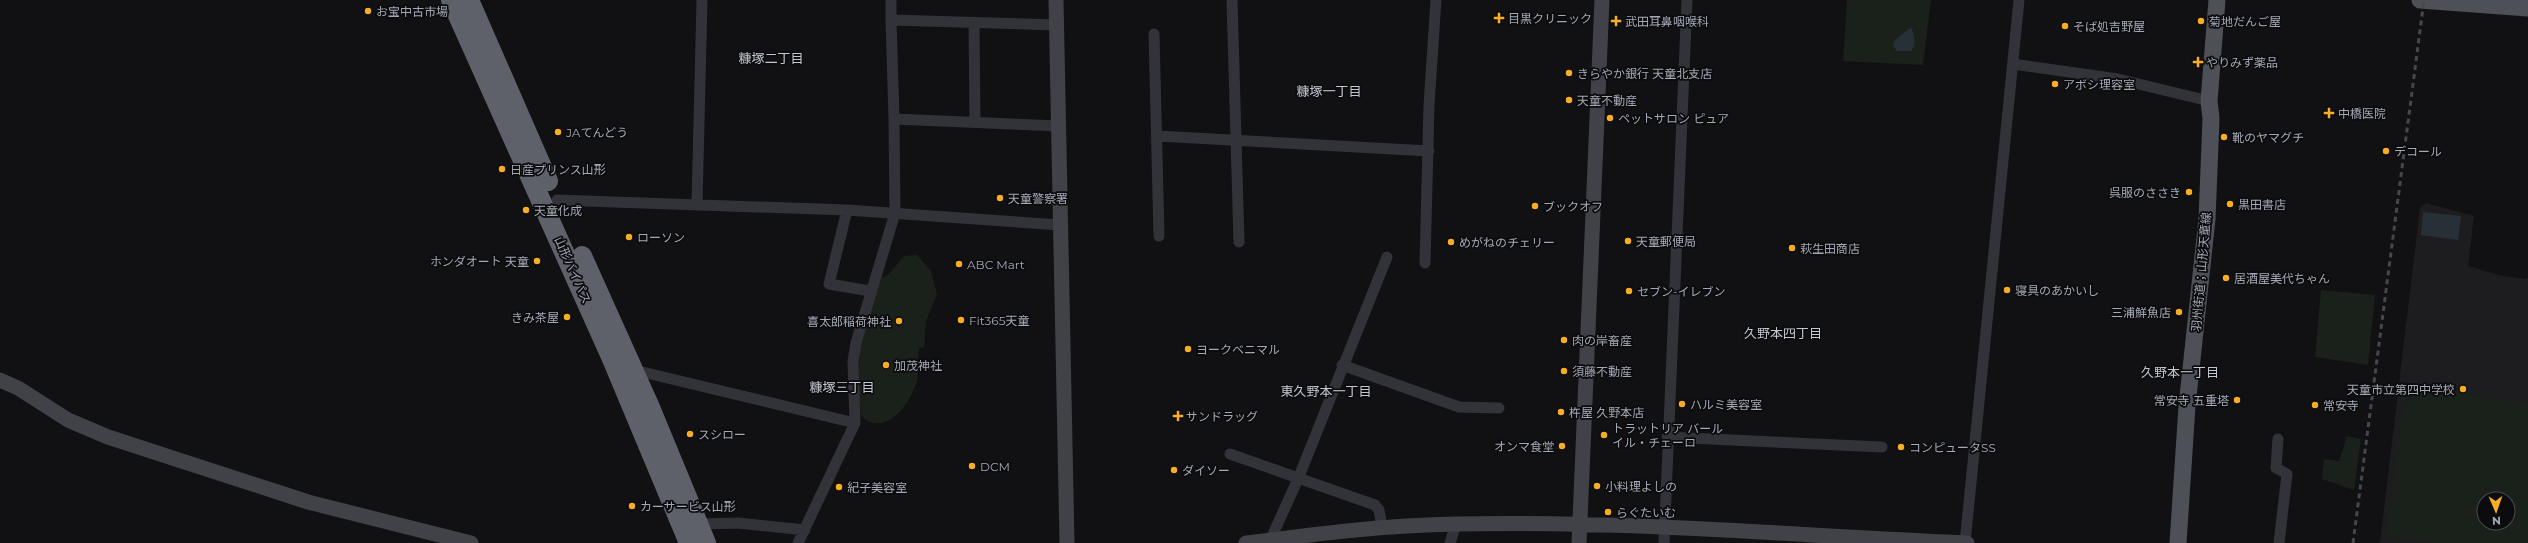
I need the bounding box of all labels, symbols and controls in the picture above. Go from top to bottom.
place label: お宝中古市場 [376,4,448,19]
marker: お宝中古市場 [363,6,373,16]
place label: 目黒クリニック [1508,11,1592,26]
marker: 目黒クリニック [1493,12,1505,24]
place label: 武田耳鼻咽喉科 [1625,14,1709,29]
place label: 菊地だんご屋 [2209,14,2281,29]
marker: 武田耳鼻咽喉科 [1610,15,1622,27]
marker: 菊地だんご屋 [2196,16,2206,26]
place label: そば処吉野屋 [2073,19,2145,34]
marker: そば処吉野屋 [2060,21,2070,31]
district label: 糠塚二丁目 [738,50,804,66]
place label: やりみず薬品 [2206,55,2278,70]
marker: やりみず薬品 [2193,57,2203,67]
place label: きらやか銀行 天童北支店 [1577,66,1712,81]
marker: きらやか銀行 天童北支店 [1564,68,1574,78]
place label: アボシ理容室 [2063,77,2135,92]
marker: アボシ理容室 [2050,79,2060,89]
district label: 糠塚一丁目 [1296,83,1362,99]
place label: 天童不動産 [1577,93,1637,108]
marker: 天童不動産 [1564,95,1574,105]
place label: 中橋医院 [2338,106,2386,121]
marker: 中橋医院 [2323,107,2335,119]
place label: ペットサロン ピュア [1618,111,1729,126]
marker: ペットサロン ピュア [1605,113,1615,123]
place label: JAてんどう [565,125,628,140]
marker: JAてんどう [553,127,563,137]
place label: 靴のヤマグチ [2232,130,2304,145]
marker: 靴のヤマグチ [2219,132,2229,142]
place label: デコール [2394,144,2442,159]
marker: デコール [2381,146,2391,156]
place label: 日産プリンス山形 [510,162,606,177]
marker: 日産プリンス山形 [497,164,507,174]
place label: 呉服のささき [2109,185,2181,200]
marker: 呉服のささき [2184,187,2194,197]
place label: 天童警察署 [1008,191,1068,206]
marker: 天童警察署 [995,193,1005,203]
place label: 黒田書店 [2238,197,2286,212]
place label: ブックオフ [1543,199,1603,214]
marker: 黒田書店 [2225,199,2235,209]
marker: ブックオフ [1530,201,1540,211]
place label: 天童化成 [534,203,582,218]
marker: 天童化成 [521,205,531,215]
street label: 羽州街道；山形天童線 [2188,212,2214,332]
place label: ローソン [637,230,685,245]
marker: ローソン [624,232,634,242]
street label: 山形バイパス [552,234,594,306]
place label: 天童郵便局 [1636,234,1696,249]
place label: めがねのチェリー [1459,235,1555,250]
marker: 天童郵便局 [1623,236,1633,246]
marker: めがねのチェリー [1446,237,1456,247]
place label: 萩生田商店 [1800,241,1860,256]
marker: 萩生田商店 [1787,243,1797,253]
place label: ホンダオート 天童 [430,254,529,269]
marker: ホンダオート 天童 [532,256,542,266]
place label: ABC Mart [967,257,1025,272]
marker: ABC Mart [954,259,964,269]
place label: 居酒屋美代ちゃん [2234,271,2330,286]
marker: 居酒屋美代ちゃん [2221,273,2231,283]
place label: 寝具のあかいし [2015,283,2099,298]
place label: セブン-イレブン [1637,284,1726,299]
marker: 寝具のあかいし [2002,285,2012,295]
marker: セブン-イレブン [1624,286,1634,296]
place label: 三浦鮮魚店 [2111,305,2171,320]
marker: 三浦鮮魚店 [2174,307,2184,317]
place label: きみ茶屋 [511,310,559,325]
marker: きみ茶屋 [562,312,572,322]
place label: Fit365天童 [969,313,1029,328]
place label: 喜太郎稲荷神社 [807,314,891,329]
marker: Fit365天童 [956,315,966,325]
marker: 喜太郎稲荷神社 [894,316,904,326]
district label: 久野本四丁目 [1744,325,1822,341]
place label: 肉の岸畜産 [1572,333,1632,348]
marker: 肉の岸畜産 [1559,335,1569,345]
place label: ヨークベニマル [1196,342,1280,357]
marker: ヨークベニマル [1183,344,1193,354]
place label: 加茂神社 [894,358,942,373]
marker: 加茂神社 [881,360,891,370]
place label: 須藤不動産 [1572,364,1632,379]
district label: 久野本一丁目 [2141,364,2219,380]
marker: 須藤不動産 [1559,366,1569,376]
district label: 糠塚三丁目 [809,379,875,395]
place label: 天童市立第四中学校 [2347,382,2455,397]
district label: 東久野本一丁目 [1280,383,1372,399]
marker: 天童市立第四中学校 [2458,384,2468,394]
place label: 常安寺 五重塔 [2154,393,2229,408]
marker: 常安寺 五重塔 [2232,395,2242,405]
place label: ハルミ美容室 [1690,397,1762,412]
place label: 常安寺 [2323,398,2359,413]
marker: ハルミ美容室 [1677,399,1687,409]
marker: 常安寺 [2310,400,2320,410]
place label: 杵屋 久野本店 [1569,405,1644,420]
marker: 杵屋 久野本店 [1556,407,1566,417]
place label: サンドラッグ [1186,409,1258,424]
marker: サンドラッグ [1173,411,1183,421]
place label: トラットリア バール イル・チェーロ [1612,421,1723,450]
place label: スシロー [698,427,746,442]
marker: スシロー [685,429,695,439]
marker: トラットリア バール イル・チェーロ [1599,430,1609,440]
place label: オンマ食堂 [1494,439,1554,454]
place label: コンピュータSS [1909,440,1996,455]
marker: オンマ食堂 [1557,441,1567,451]
marker: コンピュータSS [1896,442,1906,452]
place label: DCM [980,459,1010,474]
marker: DCM [967,461,977,471]
place label: ダイソー [1182,463,1230,478]
marker: ダイソー [1169,465,1179,475]
place label: 小料理よしの [1605,479,1677,494]
place label: 紀子美容室 [847,480,907,495]
marker: 小料理よしの [1592,481,1602,491]
marker: 紀子美容室 [834,482,844,492]
north arrow [2476,491,2516,531]
place label: カーサービス山形 [640,499,736,514]
marker: カーサービス山形 [627,501,637,511]
place label: らぐたいむ [1616,505,1676,520]
marker: らぐたいむ [1603,507,1613,517]
text: N [2492,514,2501,528]

